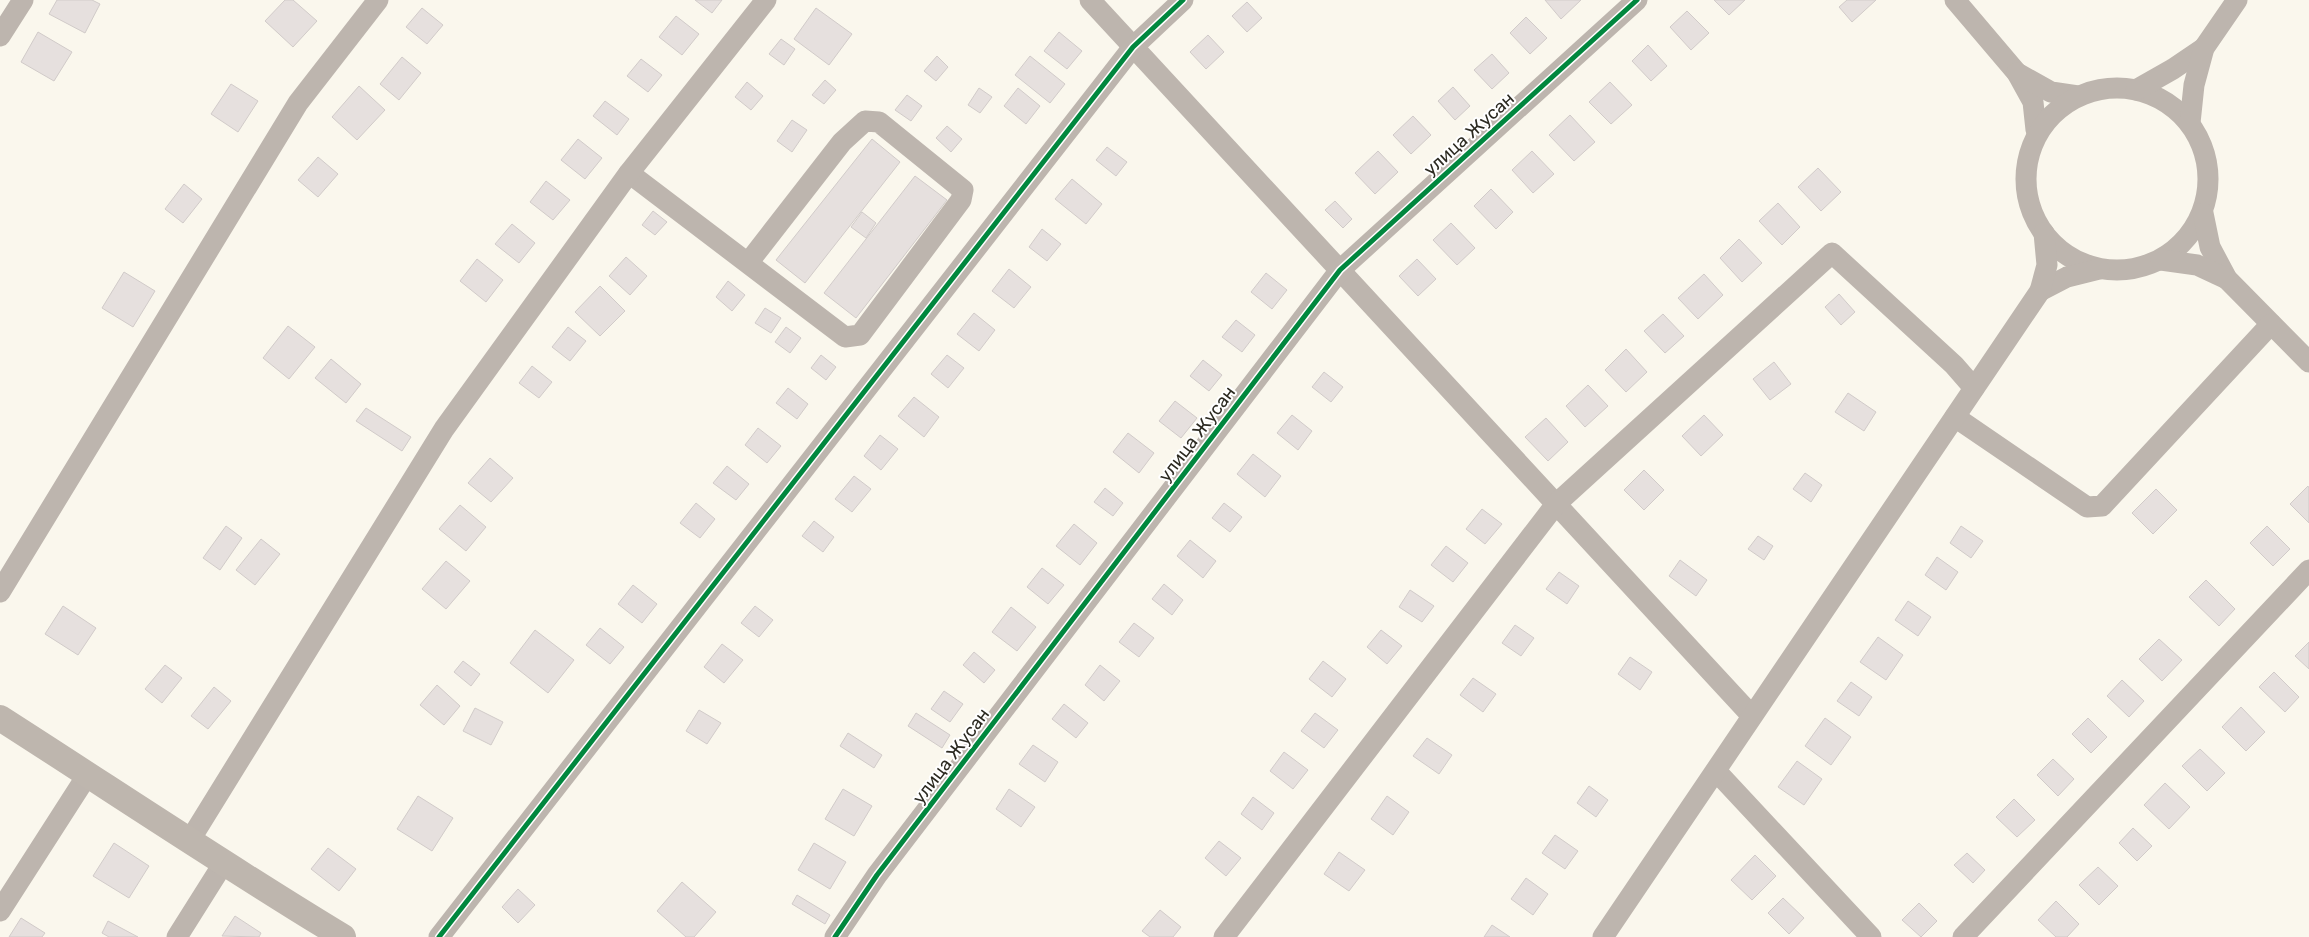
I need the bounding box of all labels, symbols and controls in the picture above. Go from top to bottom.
street label: улица Жусан [1419,88,1519,180]
street label: улица Жусан [1154,382,1240,486]
street label: улица Жусан [908,704,994,808]

